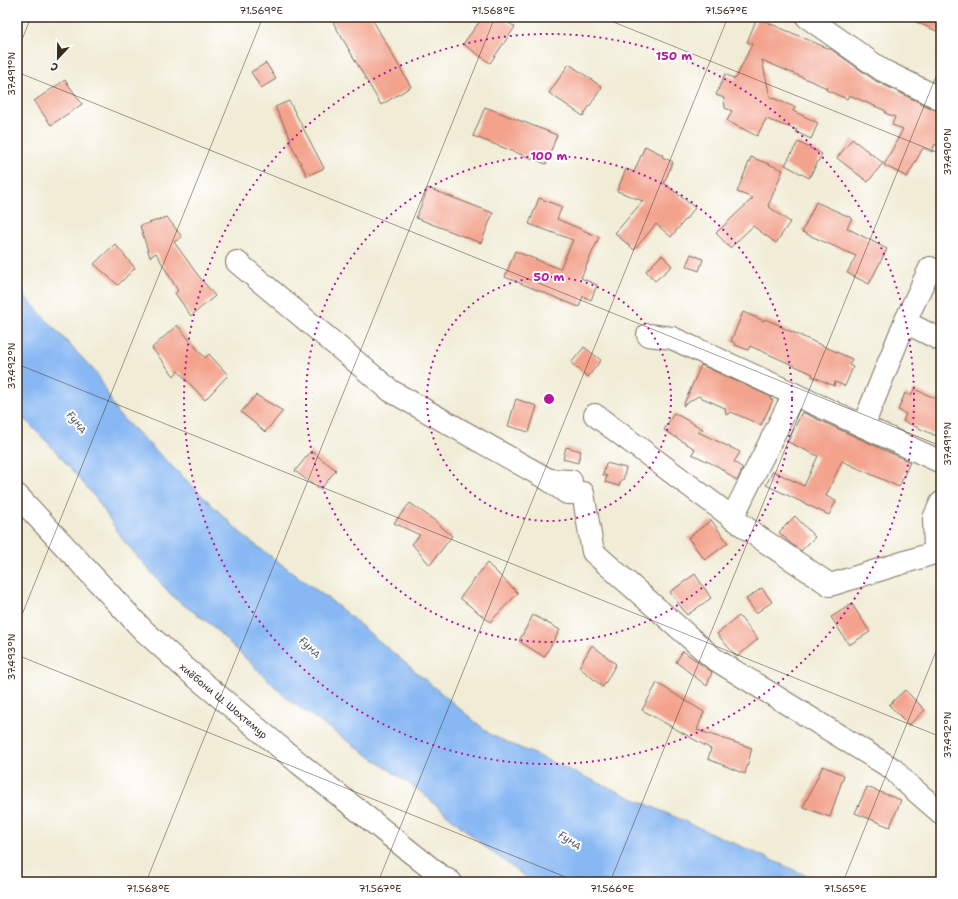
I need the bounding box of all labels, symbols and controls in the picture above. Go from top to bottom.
text: 71.569°E [239,4,283,17]
text: 71.568°E [471,4,515,17]
text: 71.567°E [704,4,748,17]
north arrow [38,38,78,78]
text: 150 m [656,48,692,64]
text: 37.491°N [5,52,18,96]
text: С [48,58,60,75]
text: 37.490°N [941,128,954,176]
text: 100 m [531,148,568,164]
text: 50 m [534,269,565,285]
text: 37.492°N [5,343,18,389]
centre of rings [542,392,556,406]
water label: Ғунд [63,408,91,436]
text: 37.491°N [941,422,954,466]
water label: Ғунд [295,633,325,661]
text: 37.493°N [5,634,18,680]
street label: хиёбони Ш. Шоҳтемур [177,660,271,741]
text: 37.492°N [941,712,954,758]
water label: Ғунд [555,827,585,853]
text: 71.568°E [126,882,170,895]
text: 71.567°E [358,882,402,895]
text: 71.566°E [590,882,634,895]
text: 71.565°E [824,882,866,895]

